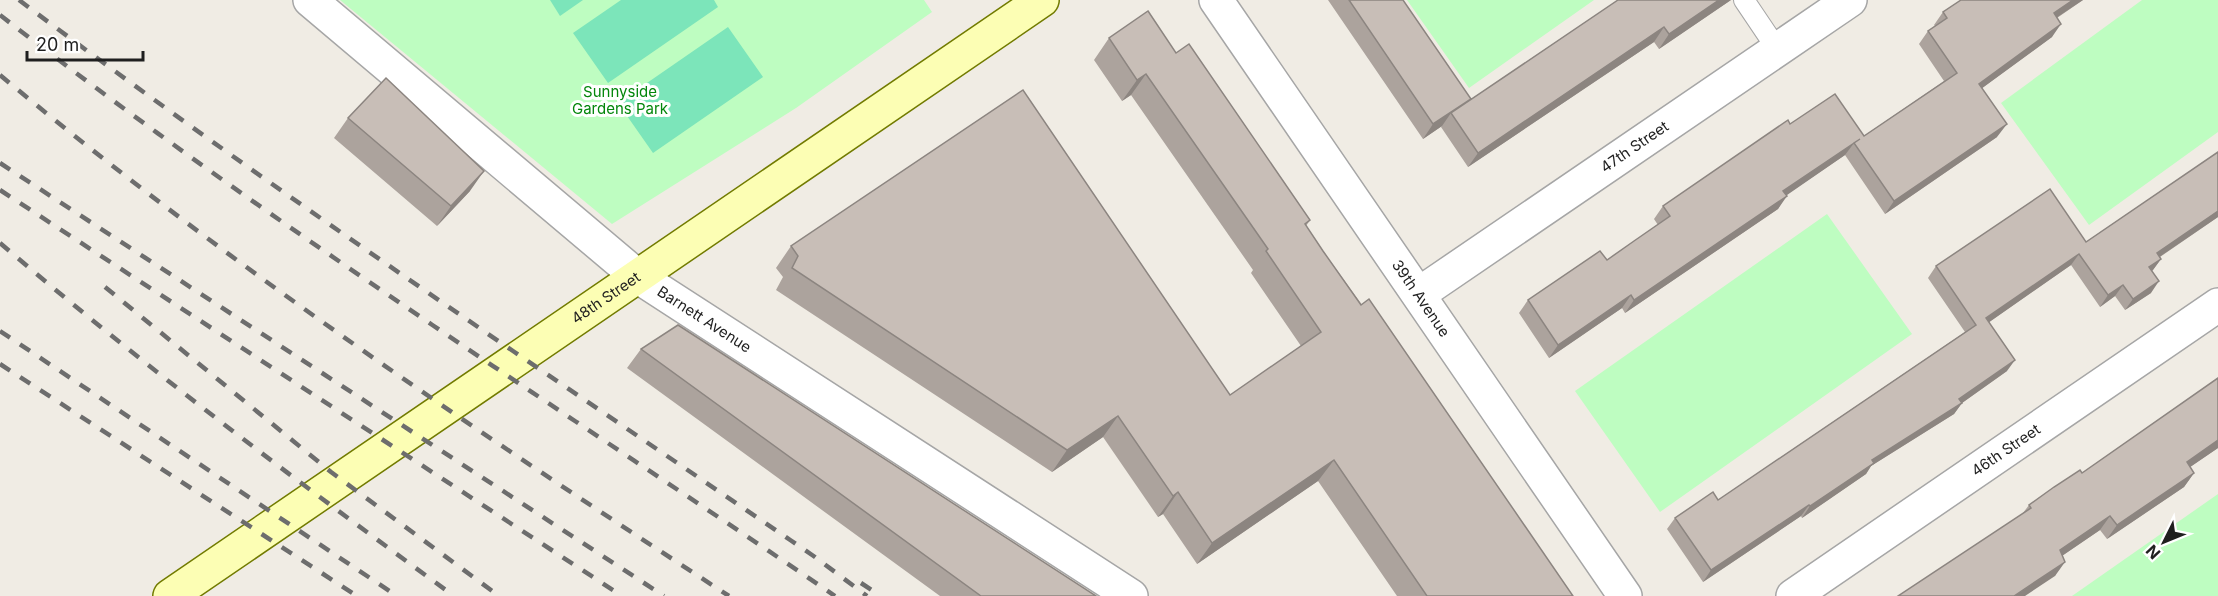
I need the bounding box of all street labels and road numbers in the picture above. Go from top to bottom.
street label: 47th Street [1597,116,1672,177]
street label: 39th Avenue [1388,256,1454,340]
street label: 48th Street [568,267,644,328]
street label: Barnett Avenue [654,282,755,357]
street label: 46th Street [1967,420,2044,480]

